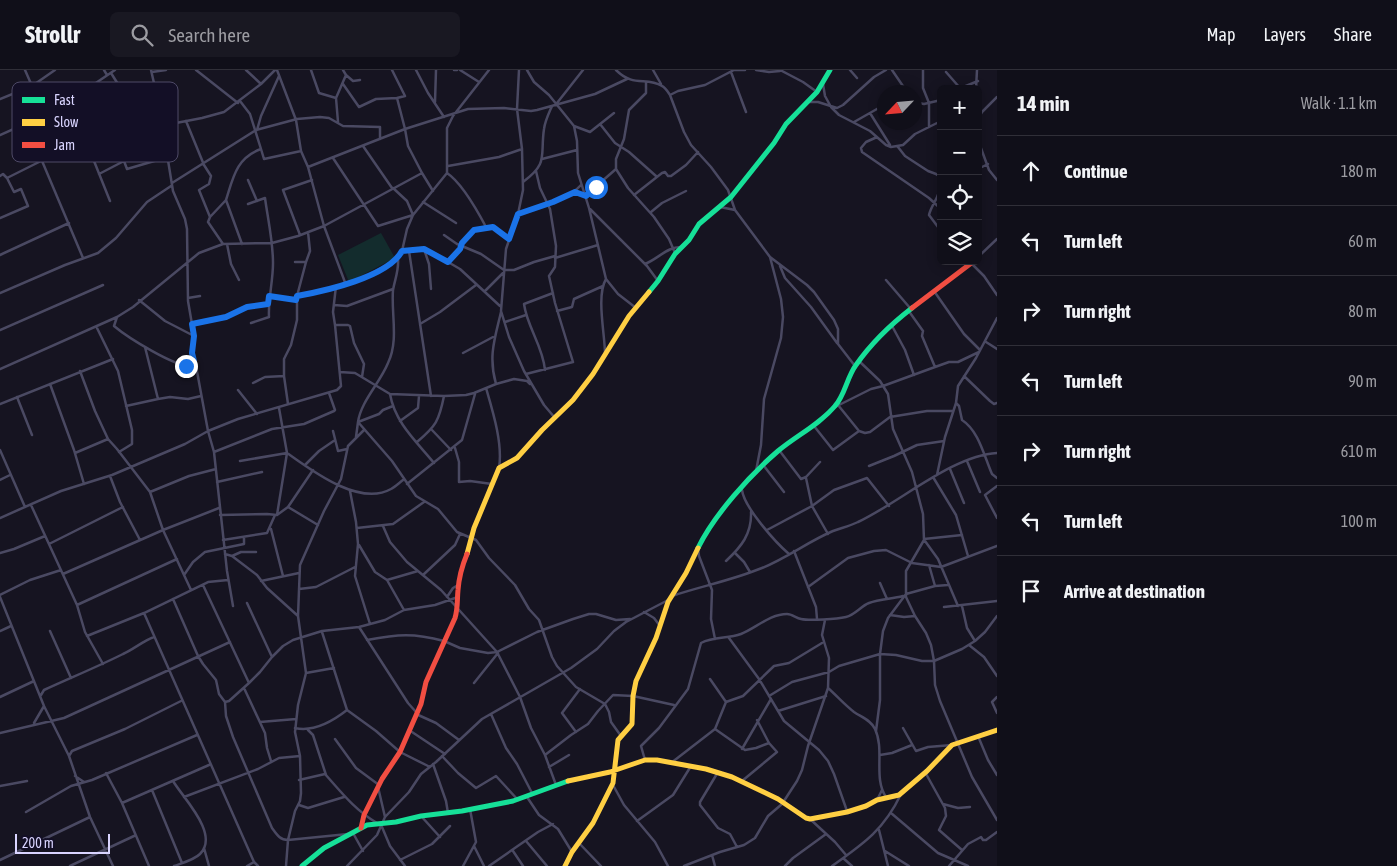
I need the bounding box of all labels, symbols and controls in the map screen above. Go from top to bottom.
search box [110,12,460,57]
text: Strollr [25,21,80,48]
icon: search [128,21,156,49]
text: Search here [168,24,250,46]
text: Map [1206,24,1235,45]
text: Layers [1263,24,1306,45]
text: Share [1334,24,1372,45]
legend [12,82,178,162]
north arrow [877,85,922,130]
map controls [937,85,982,265]
button: + [937,85,982,130]
text: 14 min [1017,91,1070,115]
text: Fast [54,92,75,108]
text: Walk · 1.1 km [1301,94,1377,112]
text: Slow [54,114,79,130]
button: − [937,130,982,175]
text: Jam [54,137,75,153]
icon: ahead [1017,157,1045,185]
text: Continue [1064,160,1128,182]
text: 180 m [1341,162,1377,180]
button: locate [937,175,982,220]
route start [585,176,608,199]
button: layers [937,220,982,265]
icon: left [1017,227,1045,255]
text: Turn left [1064,230,1122,252]
text: 60 m [1348,232,1377,250]
icon: right [1017,297,1045,325]
text: Turn right [1064,300,1131,322]
text: 80 m [1348,302,1377,320]
route end [175,355,198,378]
icon: left [1017,367,1045,395]
text: Turn left [1064,370,1122,392]
text: 90 m [1348,372,1377,390]
icon: right [1017,437,1045,465]
text: Turn right [1064,440,1131,462]
text: 610 m [1341,442,1377,460]
icon: left [1017,507,1045,535]
text: Turn left [1064,510,1122,532]
text: 100 m [1341,512,1377,530]
icon: arrive [1017,577,1045,605]
text: Arrive at destination [1064,580,1205,602]
scale bar [15,831,110,854]
text: 200 m [22,835,54,851]

